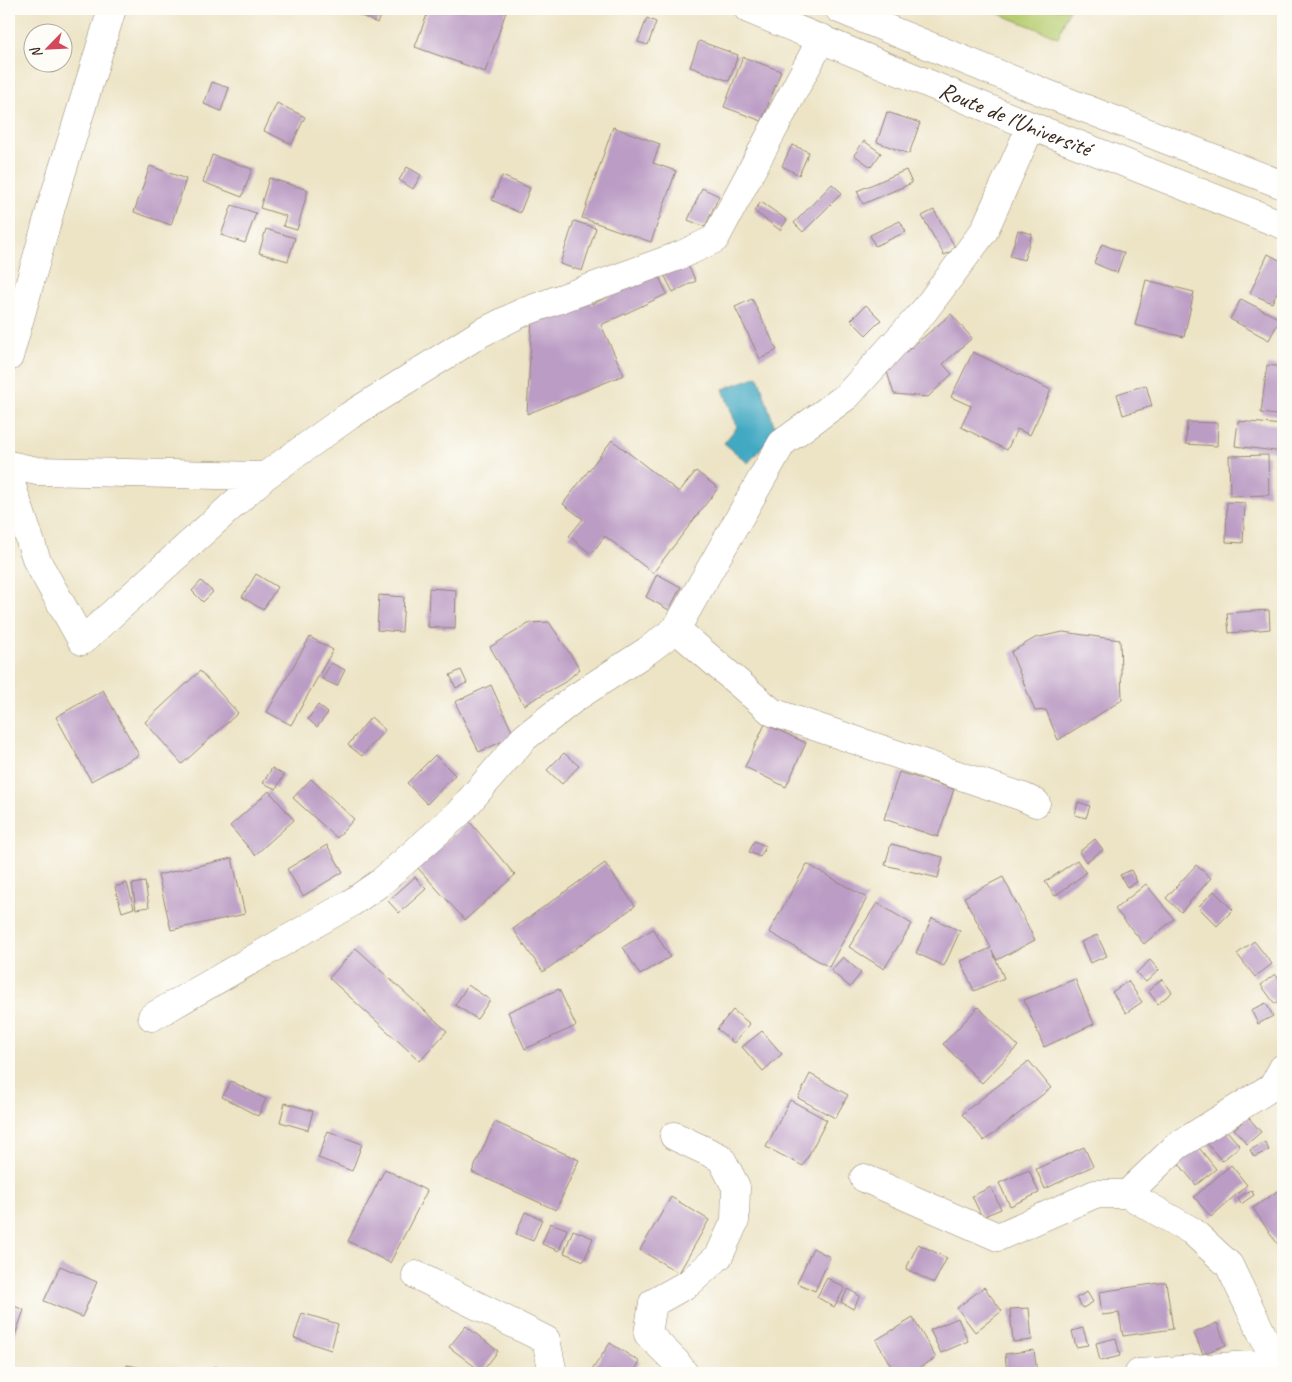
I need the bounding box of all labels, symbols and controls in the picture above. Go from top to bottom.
north arrow [22,22,72,72]
text: N [26,44,46,61]
street label: Route de l'Université [935,75,1099,165]

